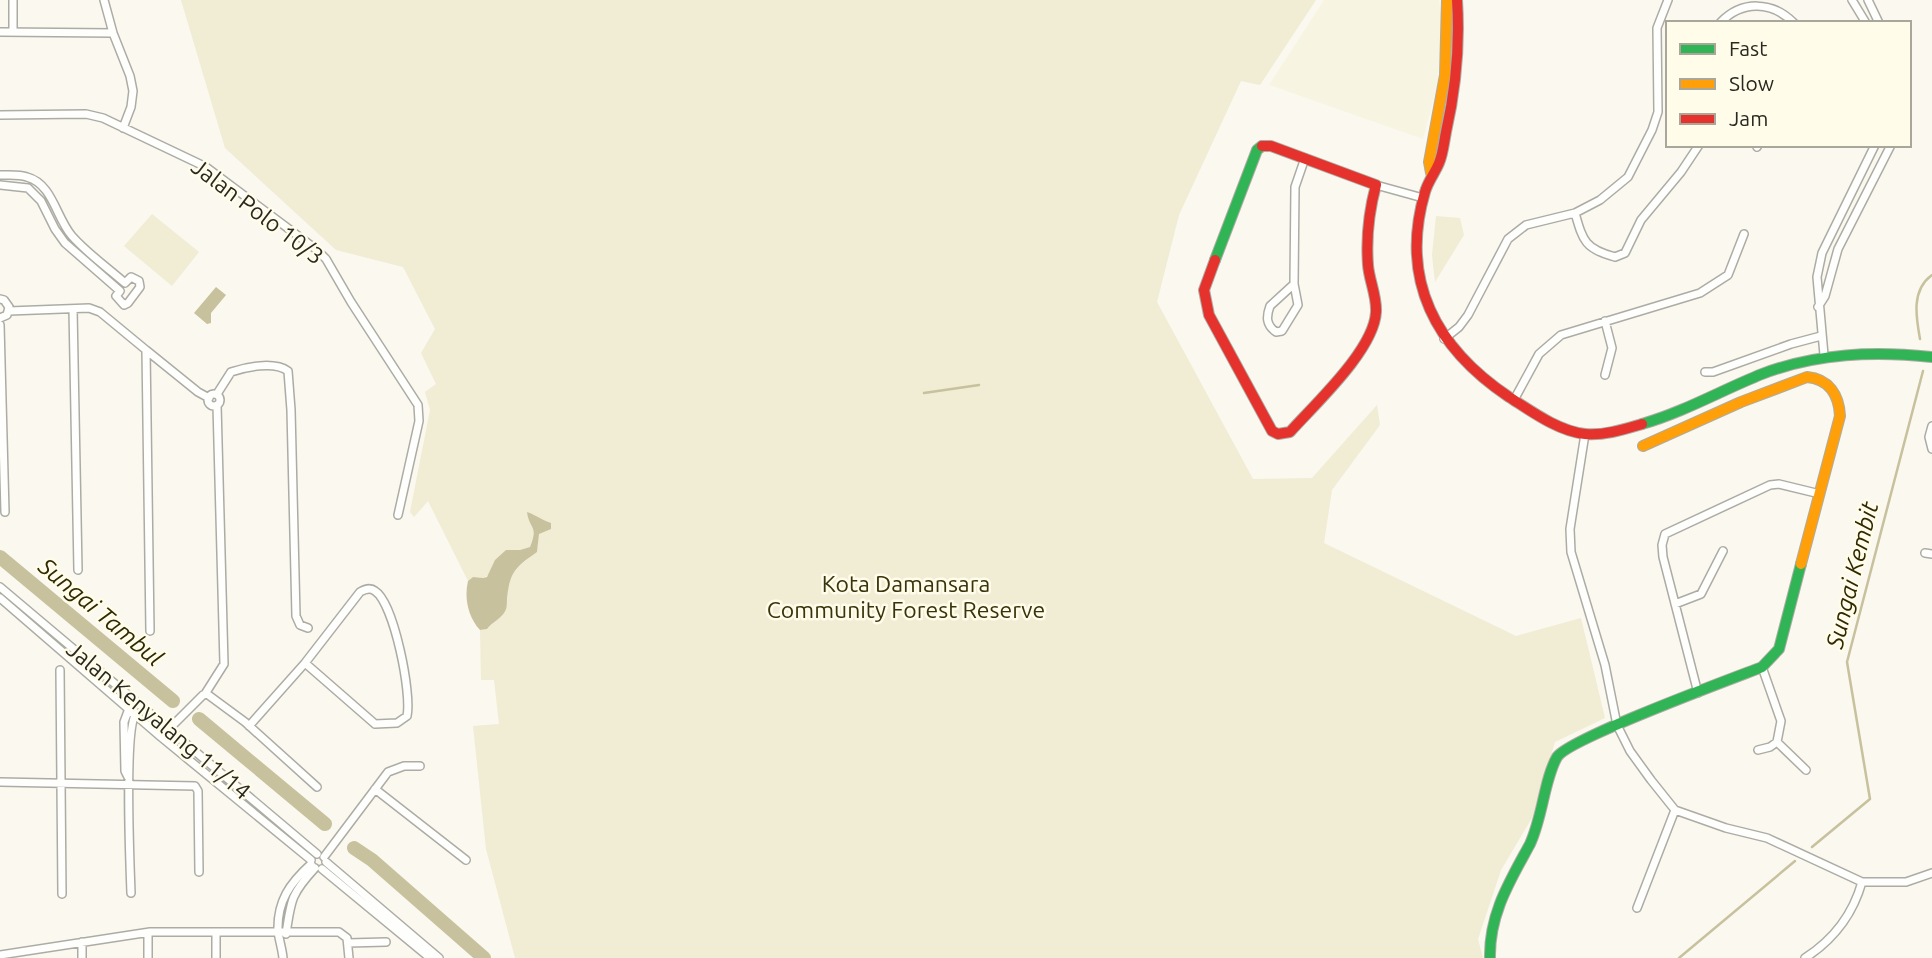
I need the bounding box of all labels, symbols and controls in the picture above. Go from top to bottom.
legend [1666,21,1911,147]
text: Fast [1729,36,1767,60]
text: Slow [1729,71,1774,95]
text: Jam [1729,106,1768,130]
street label: Jalan Polo 10/3 [187,153,329,269]
water label: Sungai Kembit [1820,498,1883,652]
water label: Sungai Tambul [33,552,169,672]
park label: Kota Damansara Community Forest Reserve [767,571,1045,622]
street label: Jalan Kenyalang 11/14 [62,636,256,804]

